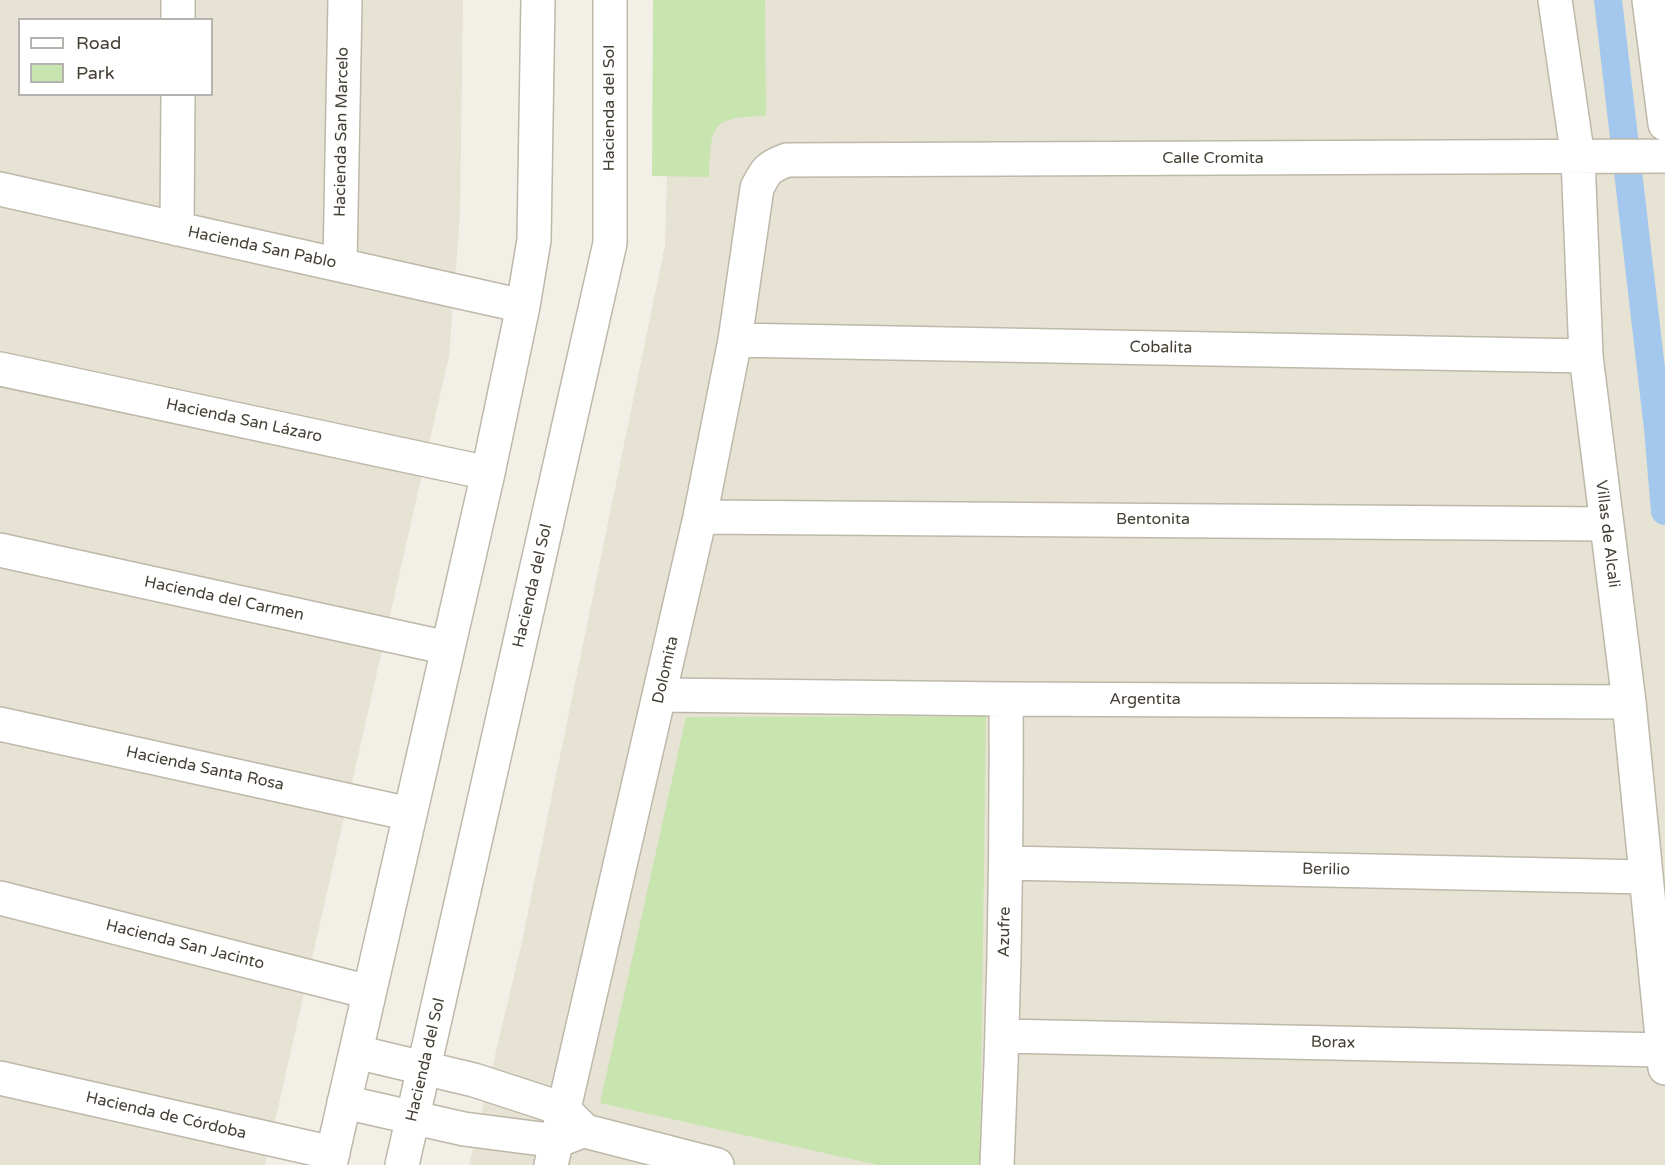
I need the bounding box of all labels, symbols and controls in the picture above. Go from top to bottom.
legend [18,18,213,96]
text: Road [76,32,121,54]
street label: Hacienda del Sol [600,45,620,171]
street label: Hacienda San Marcelo [331,47,353,217]
text: Park [76,62,114,84]
street label: Calle Cromita [1162,149,1264,169]
street label: Hacienda San Pablo [186,223,338,273]
street label: Cobalita [1129,338,1193,358]
street label: Hacienda San Lázaro [164,395,324,447]
street label: Villas de Alcali [1591,479,1623,589]
street label: Bentonita [1116,510,1190,530]
street label: Hacienda del Sol [509,522,557,650]
street label: Hacienda del Carmen [142,573,306,625]
street label: Dolomita [649,634,683,706]
street label: Argentita [1109,690,1181,710]
street label: Hacienda Santa Rosa [124,743,286,795]
street label: Berilio [1302,860,1350,880]
street label: Azufre [995,906,1015,958]
street label: Hacienda San Jacinto [104,916,266,974]
street label: Hacienda del Sol [402,996,450,1124]
street label: Borax [1311,1033,1355,1053]
street label: Hacienda de Córdoba [84,1088,248,1144]

